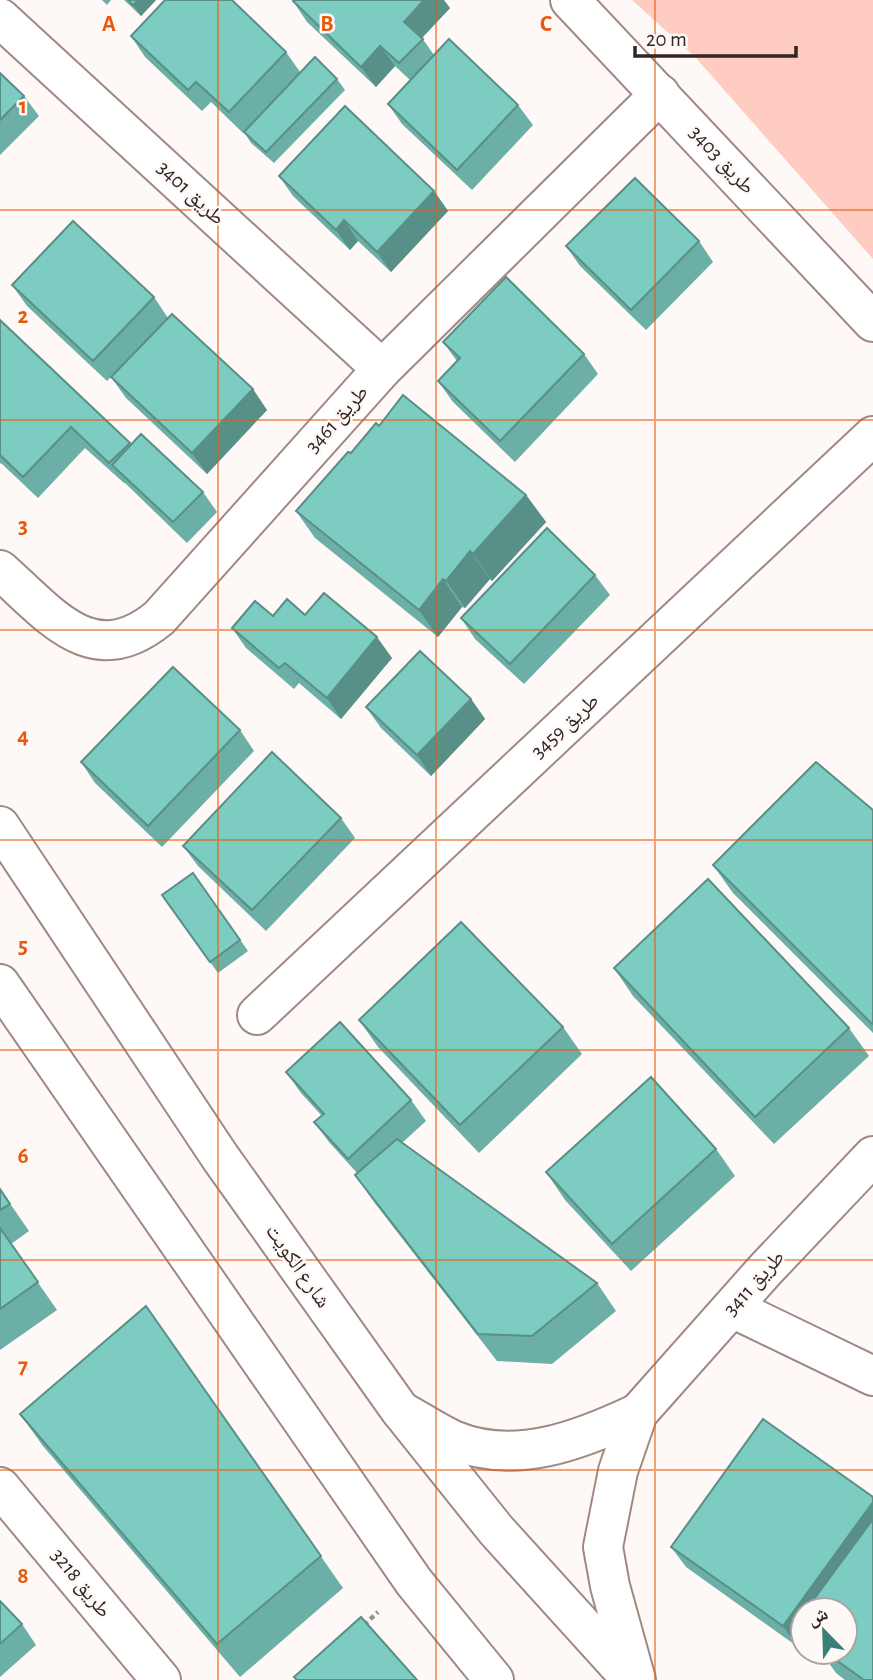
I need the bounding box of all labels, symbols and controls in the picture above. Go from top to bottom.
text: A [102,13,116,36]
text: B [320,13,334,36]
text: C [540,13,552,36]
scale bar [635,14,796,58]
text: 20 m [646,29,687,50]
text: 1 [19,95,27,118]
street label: طريق 3403 [684,122,759,200]
street label: طريق 3401 [152,157,229,231]
text: 2 [18,305,29,328]
street label: طريق 3461 [302,381,374,458]
text: 3 [18,515,28,538]
street label: طريق 3459 [527,690,604,764]
text: 4 [17,725,29,748]
text: 5 [18,935,28,958]
text: 6 [17,1145,29,1168]
street label: شارع الكويت [260,1220,334,1313]
street label: طريق 3411 [720,1246,790,1321]
text: 7 [18,1355,28,1378]
street label: طريق 3218 [46,1545,115,1623]
text: 8 [17,1565,29,1588]
north arrow [789,1596,859,1666]
text: ش [805,1604,831,1630]

